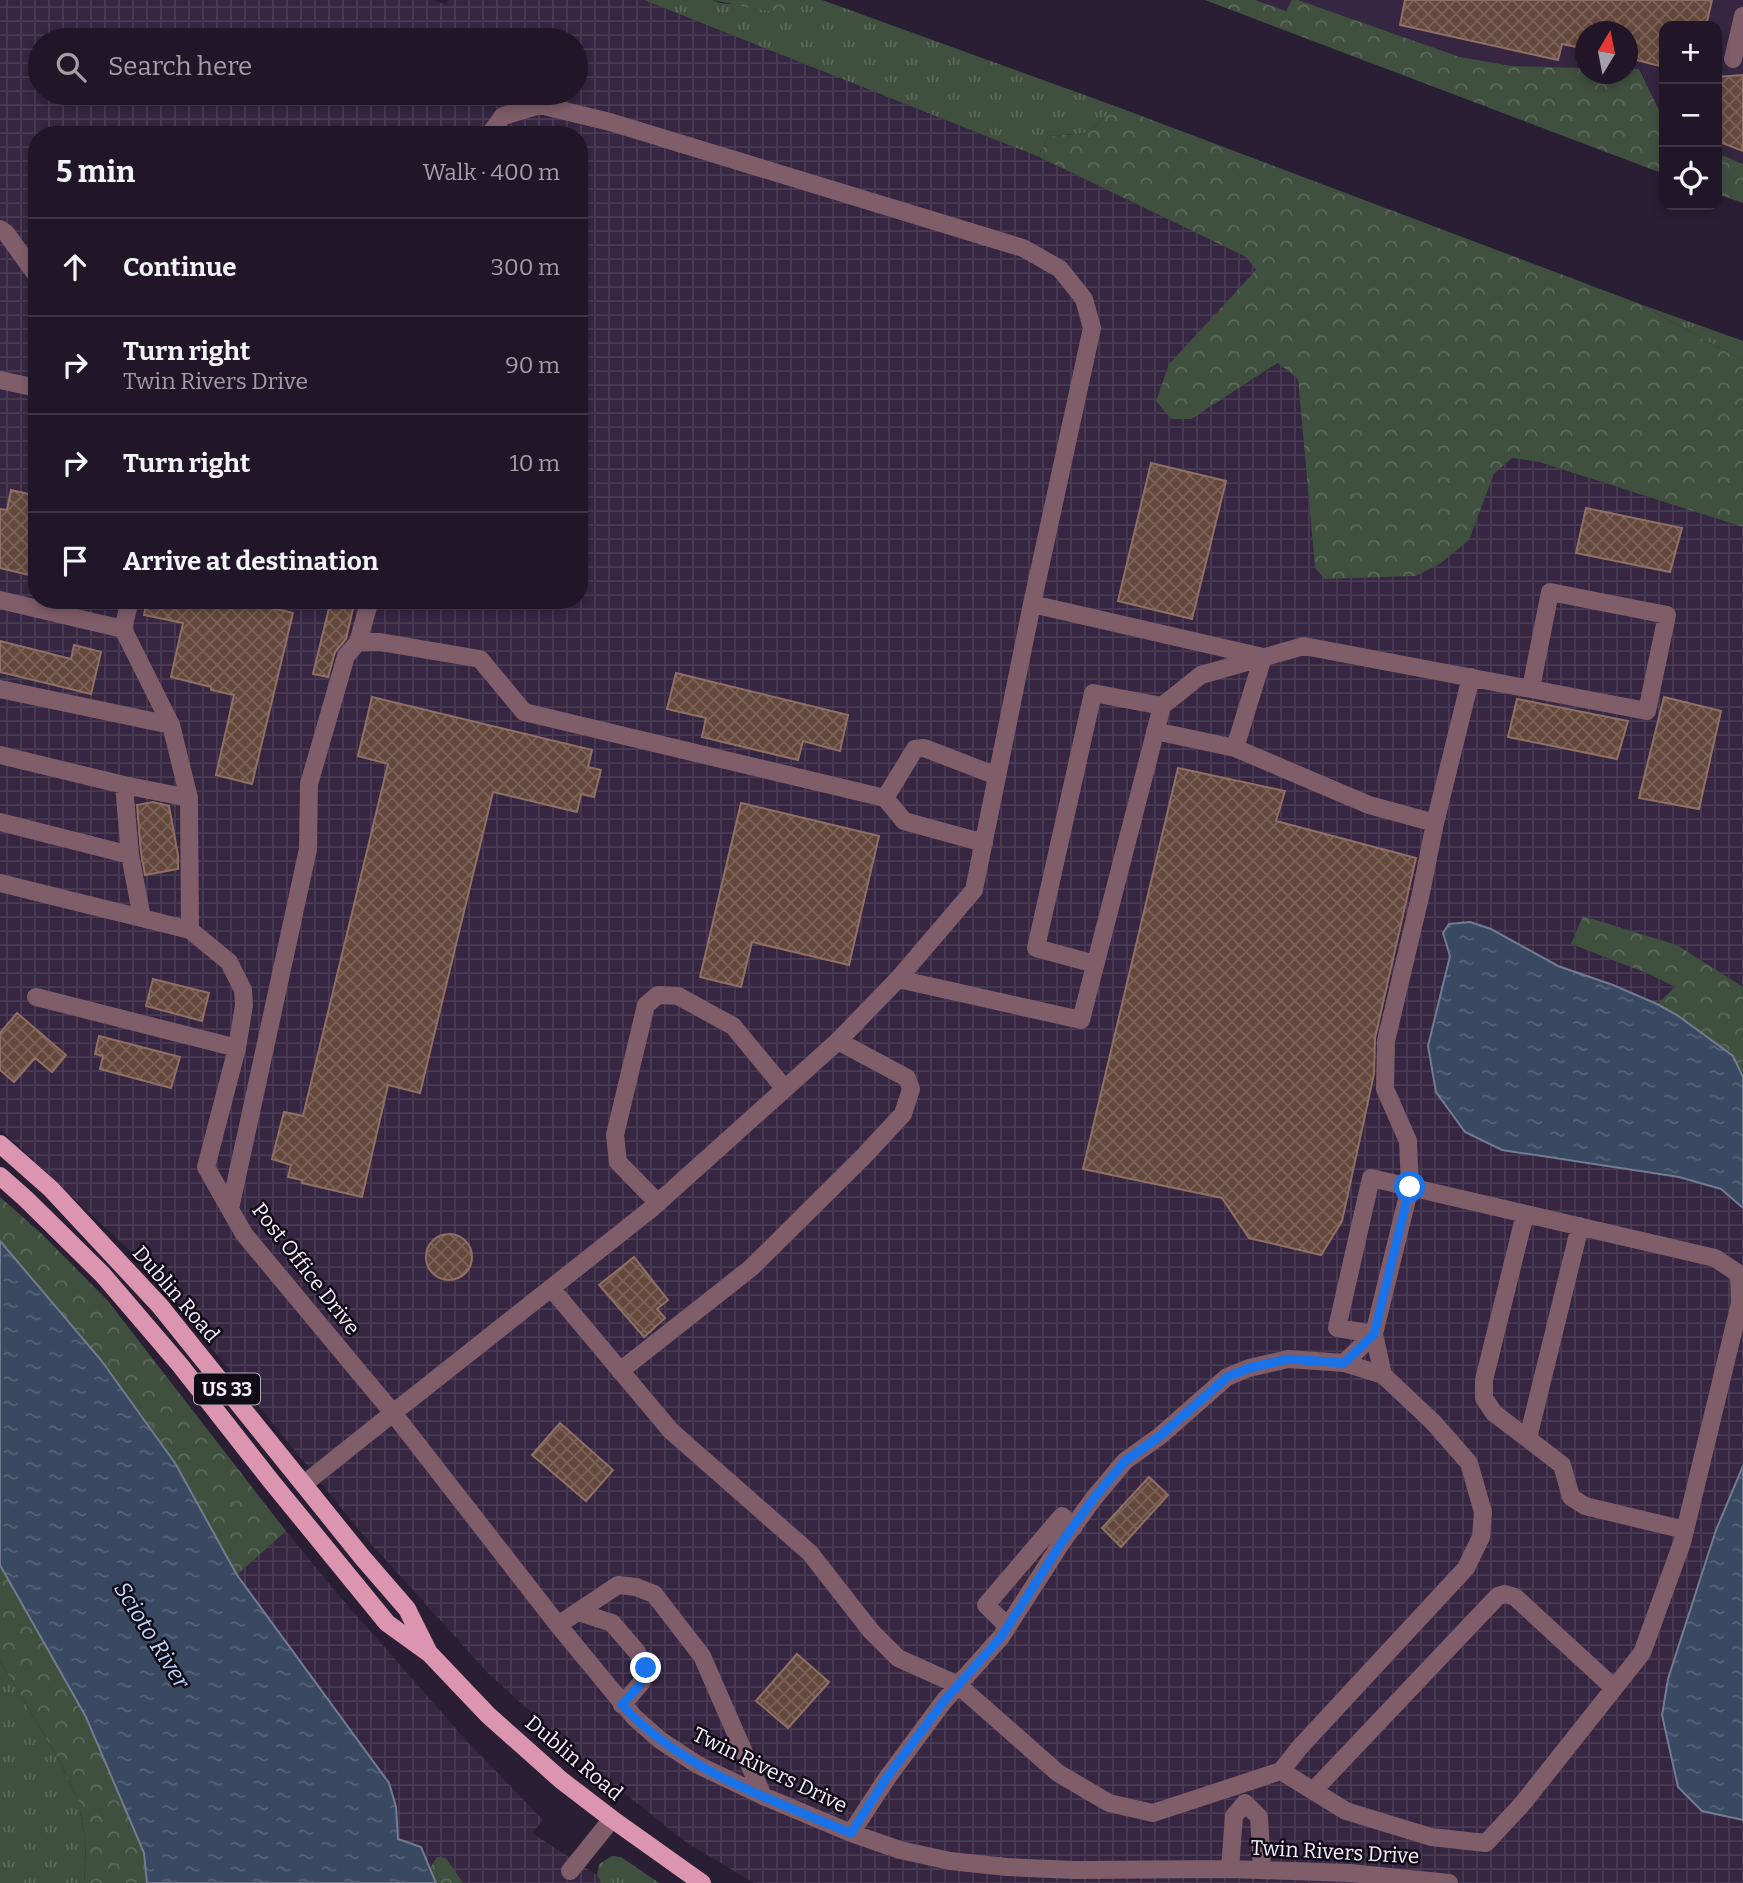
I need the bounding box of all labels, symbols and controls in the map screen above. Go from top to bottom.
north arrow [1575,21,1638,84]
map controls [1659,21,1722,210]
button: + [1659,21,1722,84]
search box [28,28,588,105]
icon: search [52,48,90,86]
text: Search here [108,51,252,82]
button: − [1659,84,1722,147]
button: locate [1659,147,1722,210]
text: 5 min [56,154,135,190]
text: Walk · 400 m [423,158,560,186]
icon: ahead [56,248,94,286]
text: Continue [123,252,237,283]
text: 300 m [491,253,560,281]
text: Turn right [123,336,250,367]
icon: right [56,346,94,384]
text: 90 m [505,351,560,379]
text: Twin Rivers Drive [123,367,308,395]
icon: right [56,444,94,482]
text: Turn right [123,448,250,479]
text: 10 m [509,449,560,477]
icon: arrive [56,542,94,580]
text: Arrive at destination [123,546,378,577]
route start [1394,1171,1425,1202]
street label: Post Office Drive [246,1198,366,1340]
street label: Dublin Road [127,1240,225,1348]
road number: US 33 [194,1373,260,1404]
water label: Scioto River [108,1576,197,1695]
route end [630,1652,661,1683]
street label: Dublin Road [520,1710,628,1806]
street label: Twin Rivers Drive [688,1721,852,1819]
street label: Twin Rivers Drive [1250,1835,1420,1869]

